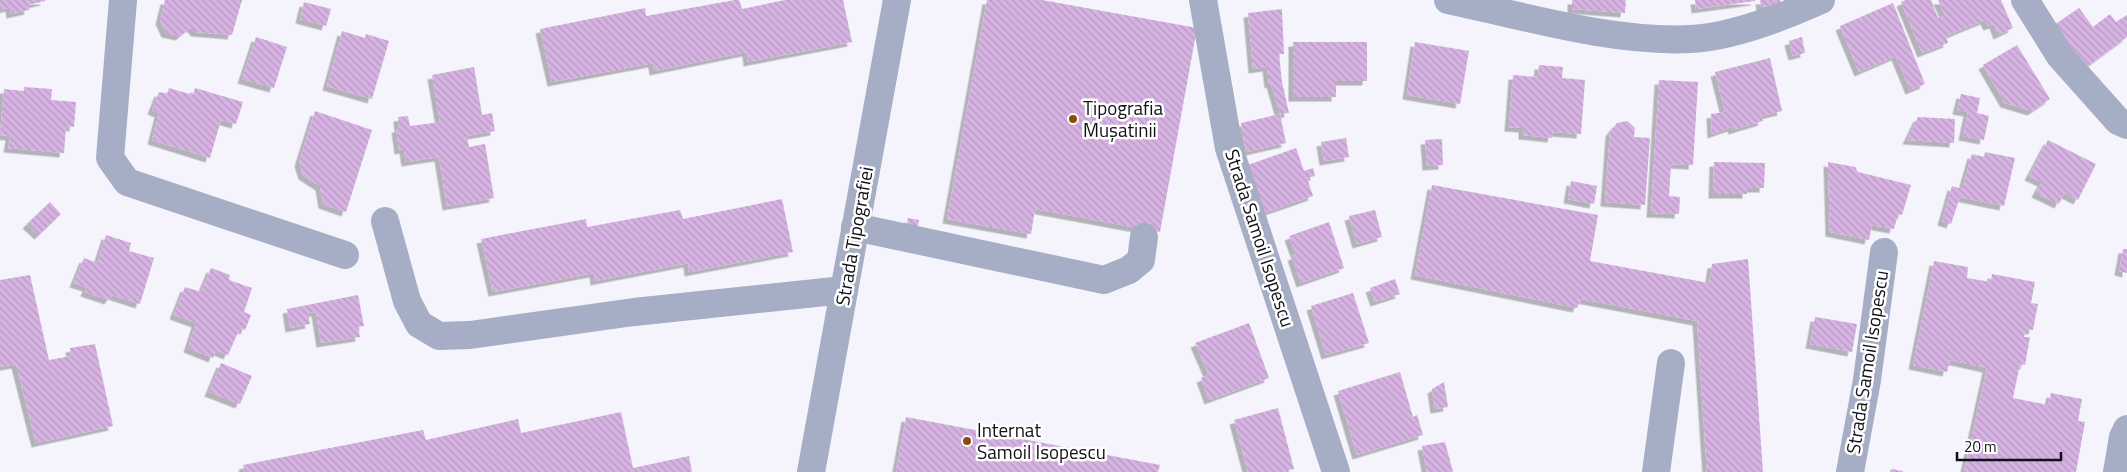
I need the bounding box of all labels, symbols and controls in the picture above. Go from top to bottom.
place label: Tipografia Mușatinii [1083,93,1164,144]
marker: Tipografia Mușatinii [1067,113,1079,125]
street label: Strada Samoil Isopescu [1218,145,1303,331]
street label: Strada Tipografiei [827,164,880,308]
street label: Strada Samoil Isopescu [1838,268,1895,456]
place label: Internat Samoil Isopescu [977,415,1106,466]
scale bar [1957,430,2061,462]
marker: Internat Samoil Isopescu [961,435,973,447]
text: 20 m [1964,435,1997,458]

